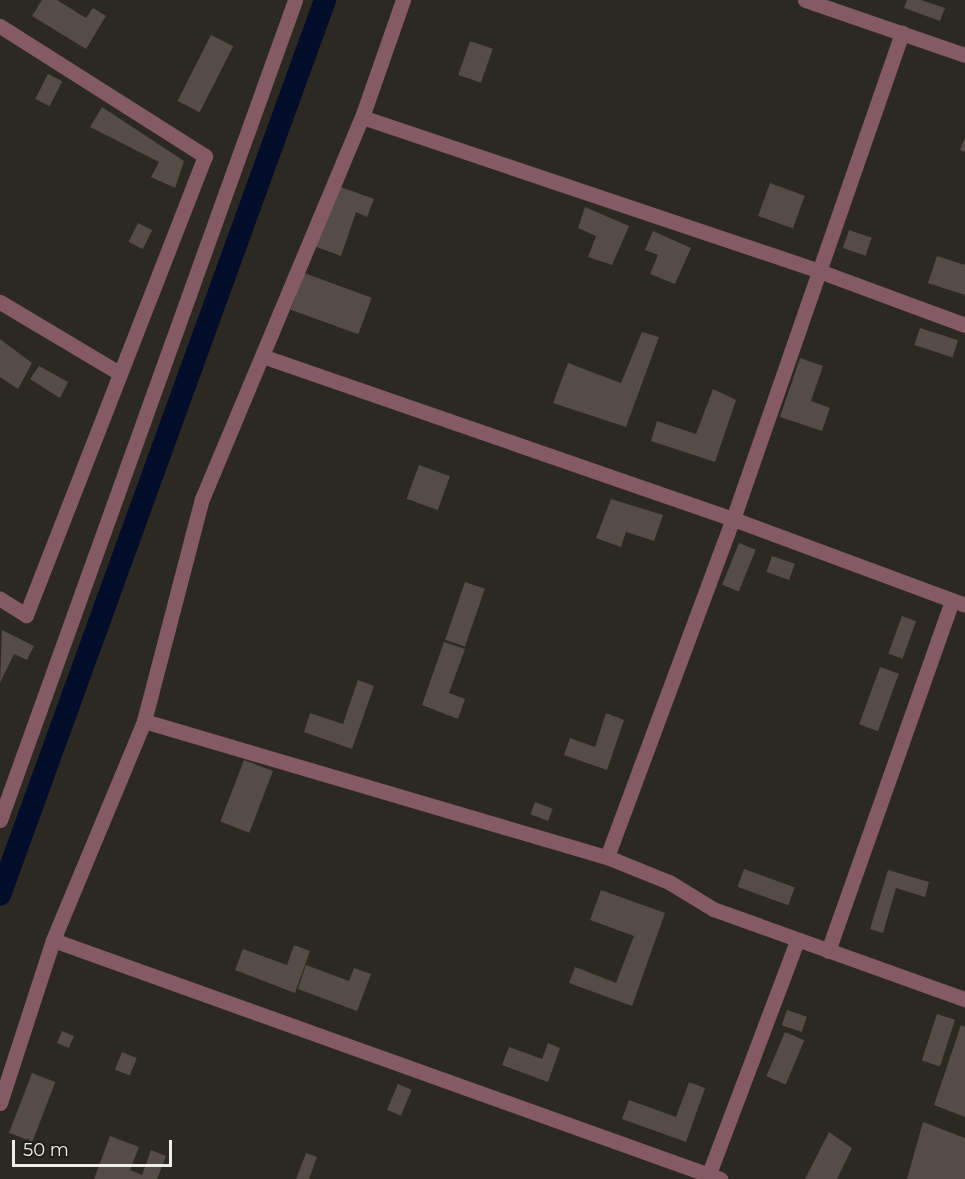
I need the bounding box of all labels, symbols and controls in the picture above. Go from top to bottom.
scale bar [15,1128,176,1166]
text: 50 m [23,1139,69,1161]

